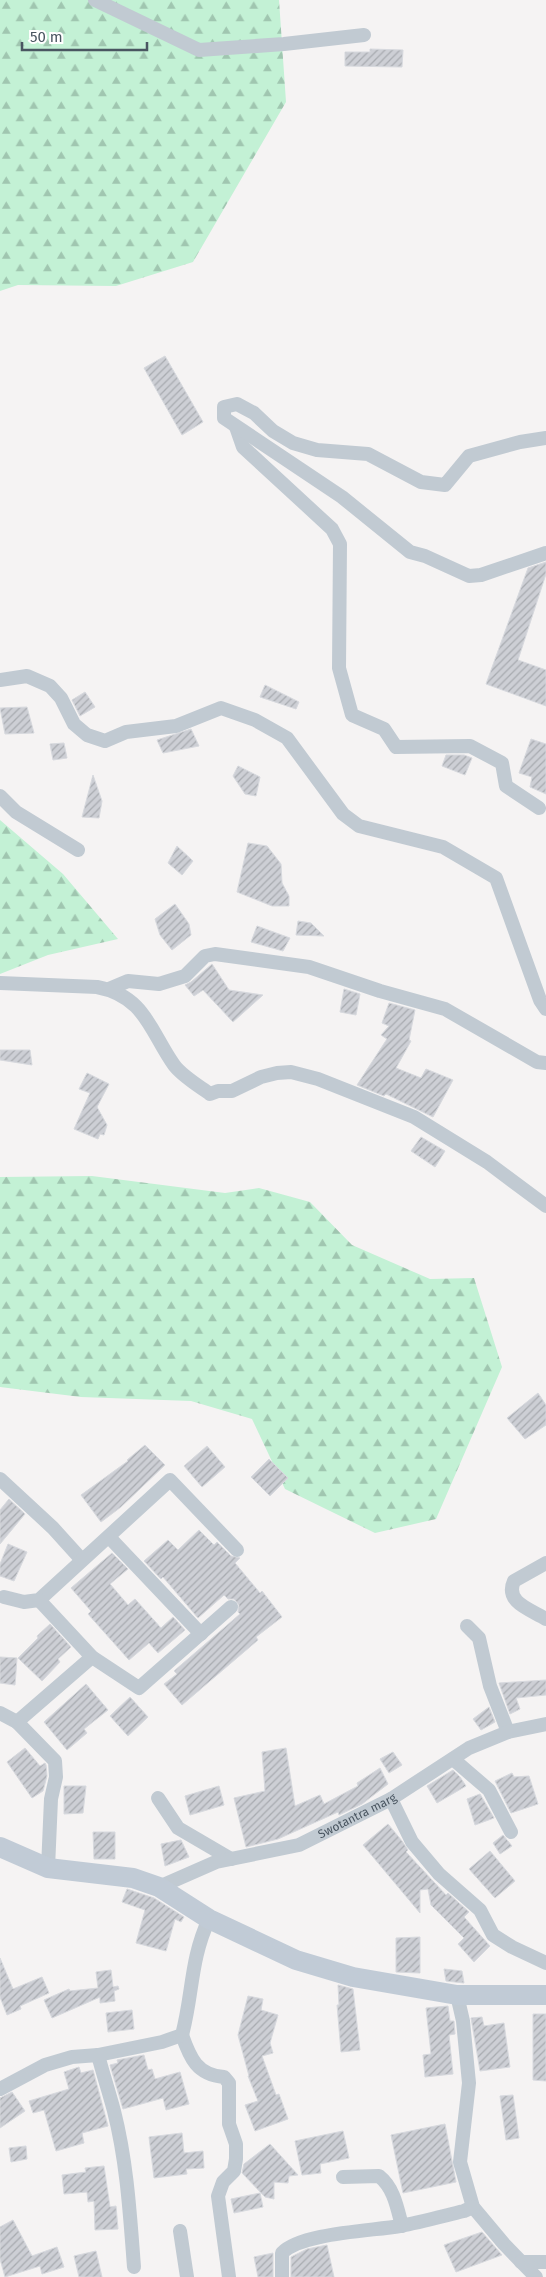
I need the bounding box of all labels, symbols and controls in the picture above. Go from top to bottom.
scale bar [22,20,148,52]
text: 50 m [30,28,63,46]
street label: Swotantra marg [316,1790,400,1841]

